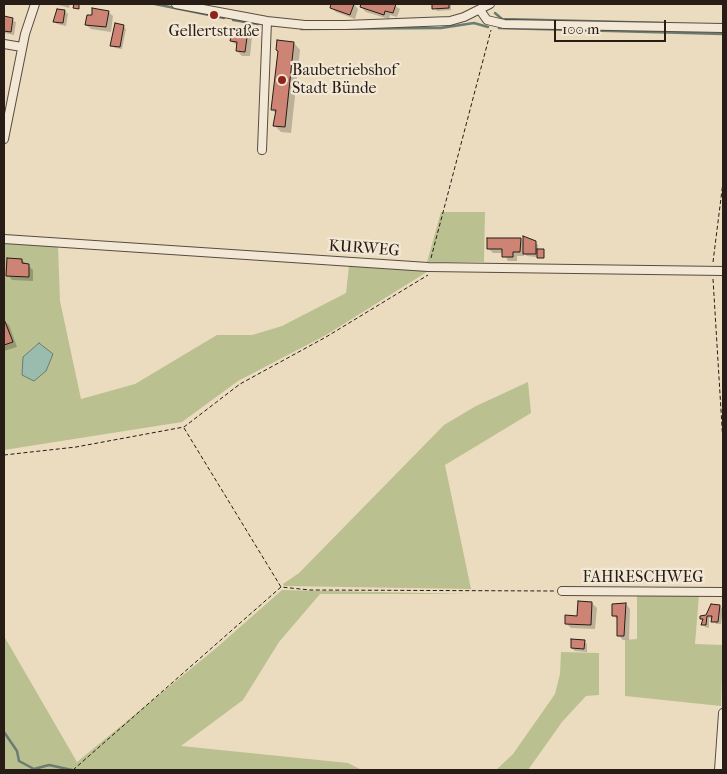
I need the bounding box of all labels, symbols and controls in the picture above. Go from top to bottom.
marker: Gellertstraße [208,9,220,21]
scale bar [557,10,670,42]
text: 100 m [562,20,600,38]
place label: Gellertstraße [169,22,259,42]
place label: Baubetriebshof Stadt Bünde [292,61,396,99]
marker: Baubetriebshof Stadt Bünde [276,74,288,86]
street label: KURWEG [328,237,400,261]
street label: FAHRESCHWEG [582,568,704,588]

